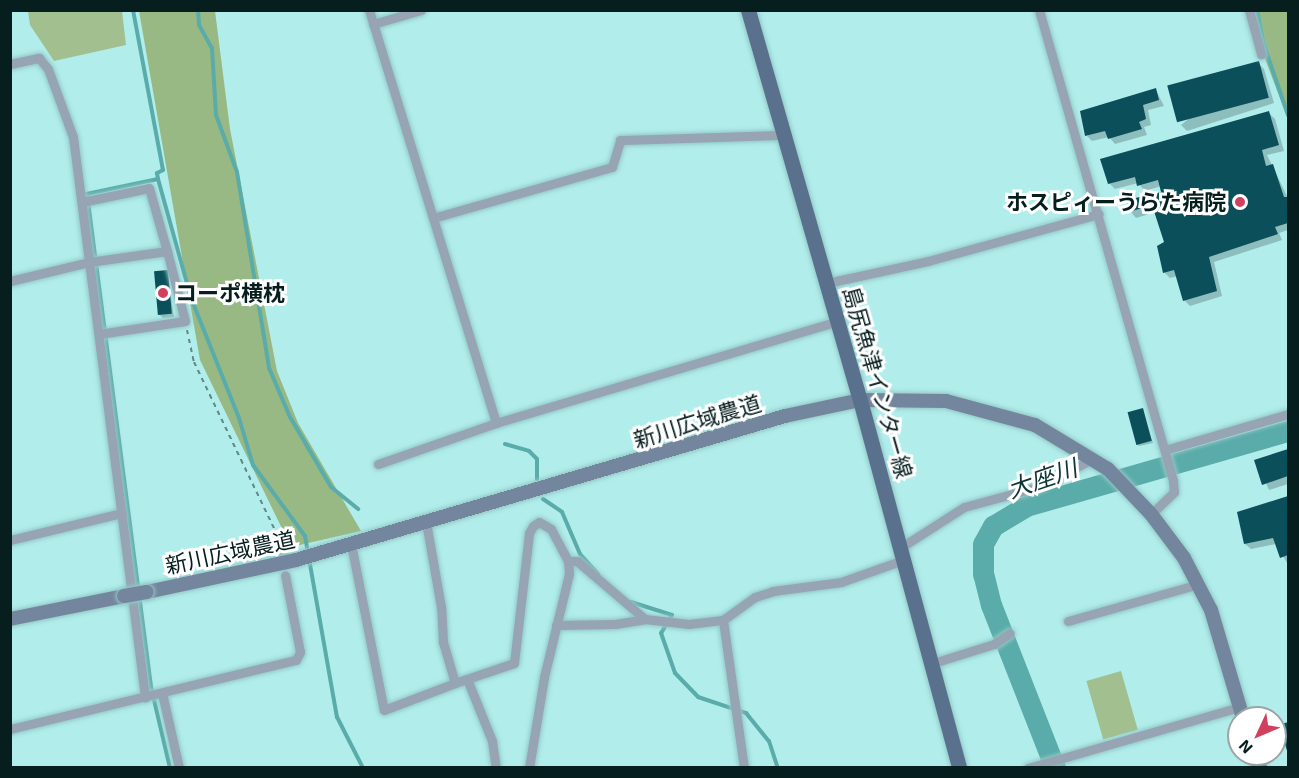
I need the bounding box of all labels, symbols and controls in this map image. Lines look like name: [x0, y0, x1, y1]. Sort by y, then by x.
place label: ホスピィーうらた病院: [1006, 189, 1226, 215]
marker: ホスピィーうらた病院: [1231, 193, 1249, 211]
place label: コーポ横枕: [175, 280, 285, 306]
street label: 島尻魚津インター線: [838, 283, 918, 481]
marker: コーポ横枕: [156, 286, 170, 300]
street label: 新川広域農道: [630, 389, 764, 453]
water label: 大座川: [1003, 453, 1081, 503]
street label: 新川広域農道: [163, 525, 297, 579]
north arrow: [1227, 706, 1287, 766]
text: N: [1234, 737, 1256, 758]

